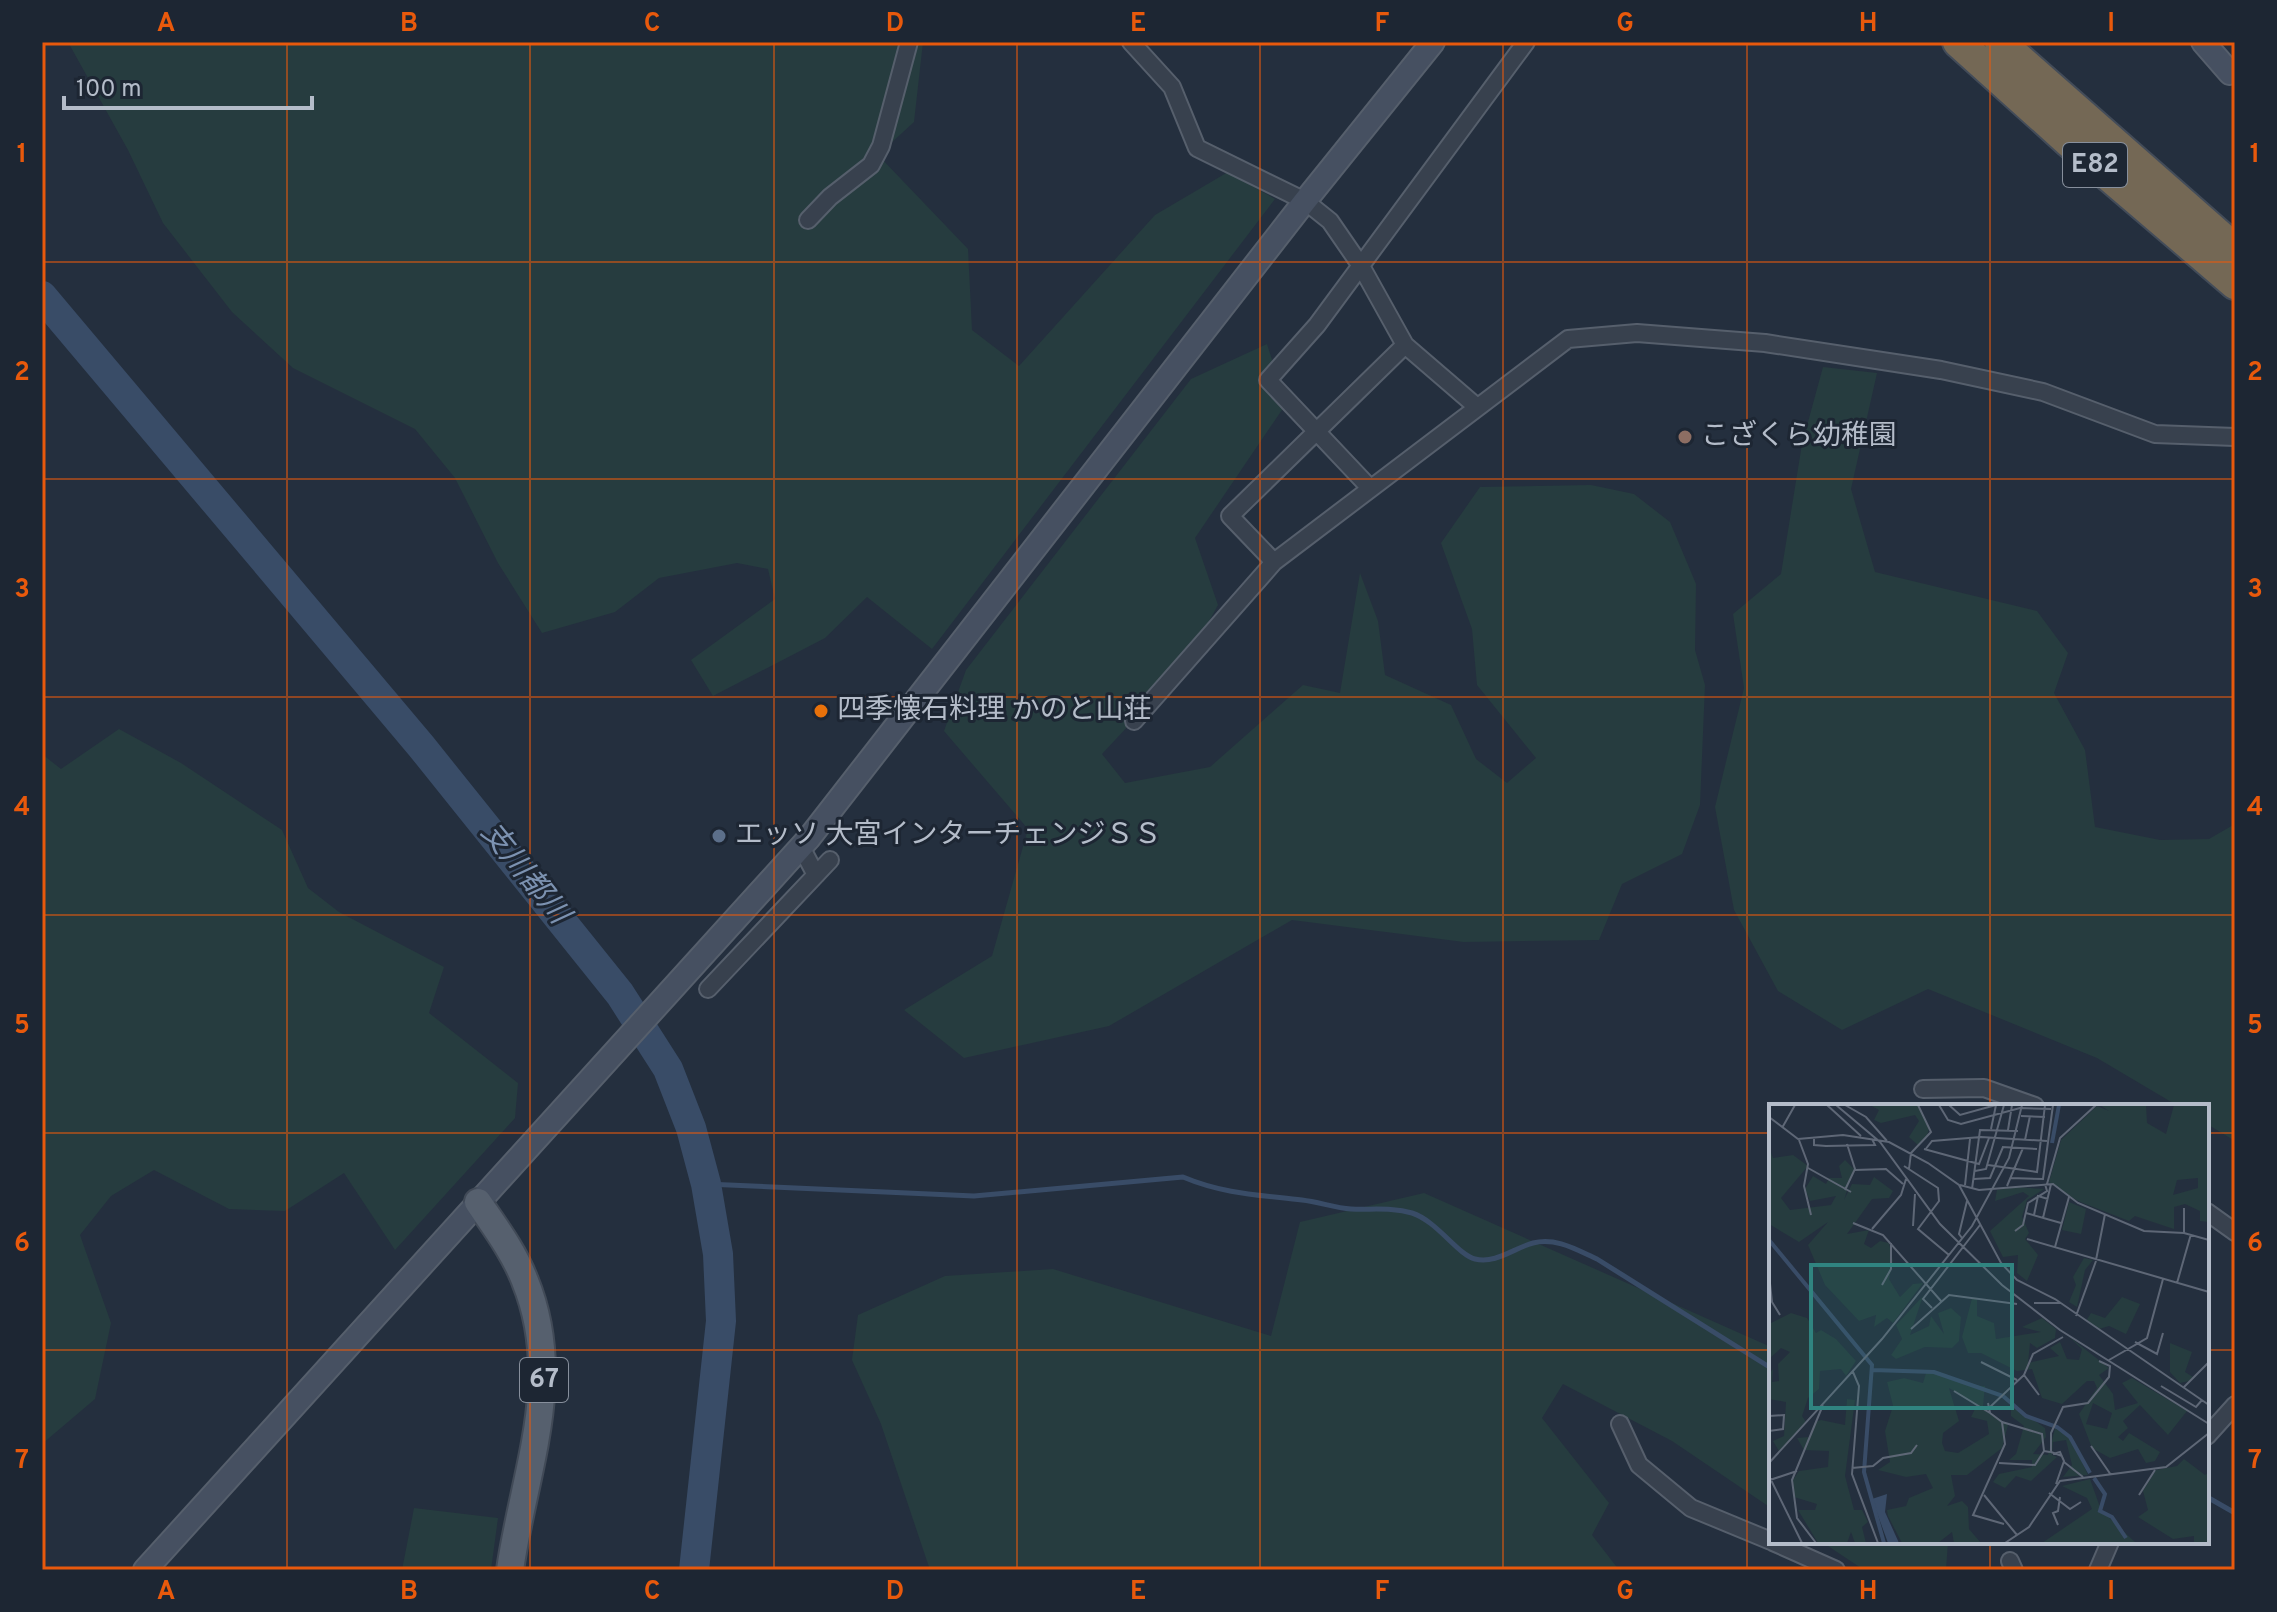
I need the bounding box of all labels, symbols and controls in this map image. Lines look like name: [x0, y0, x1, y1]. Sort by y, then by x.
text: A: [157, 8, 175, 41]
text: B: [400, 8, 418, 41]
text: C: [644, 8, 660, 41]
text: D: [886, 8, 904, 41]
text: E: [1130, 8, 1146, 41]
text: F: [1375, 8, 1390, 41]
text: G: [1616, 8, 1634, 41]
text: H: [1859, 8, 1877, 41]
text: I: [2107, 8, 2115, 41]
scale bar: [64, 60, 312, 110]
text: 100 m: [76, 75, 142, 105]
text: 1: [17, 139, 27, 172]
text: 1: [2250, 139, 2260, 172]
road number: E82: [2063, 143, 2127, 187]
text: 2: [14, 357, 30, 390]
text: 2: [2247, 357, 2263, 390]
place label: こざくら幼稚園: [1701, 419, 1897, 455]
marker: こざくら幼稚園: [1676, 428, 1694, 446]
text: 3: [14, 574, 30, 607]
text: 3: [2247, 574, 2263, 607]
place label: 四季懐石料理 かのと山荘: [837, 693, 1152, 729]
marker: 四季懐石料理 かのと山荘: [812, 702, 830, 720]
text: 4: [14, 792, 30, 825]
text: 4: [2247, 792, 2263, 825]
water label: 支川都川: [472, 816, 578, 935]
place label: エッソ 大宮インターチェンジＳＳ: [735, 818, 1162, 854]
marker: エッソ 大宮インターチェンジＳＳ: [710, 827, 728, 845]
text: 5: [14, 1010, 30, 1043]
text: 5: [2247, 1010, 2263, 1043]
inset map: [1769, 1104, 2209, 1544]
text: 6: [14, 1228, 30, 1261]
text: 6: [2247, 1228, 2263, 1261]
road number: 67: [520, 1358, 568, 1402]
text: 7: [15, 1445, 29, 1478]
text: 7: [2248, 1445, 2262, 1478]
text: A: [157, 1576, 175, 1609]
text: B: [400, 1576, 418, 1609]
text: C: [644, 1576, 660, 1609]
text: D: [886, 1576, 904, 1609]
text: E: [1130, 1576, 1146, 1609]
text: F: [1375, 1576, 1390, 1609]
text: G: [1616, 1576, 1634, 1609]
text: H: [1859, 1576, 1877, 1609]
text: I: [2107, 1576, 2115, 1609]

